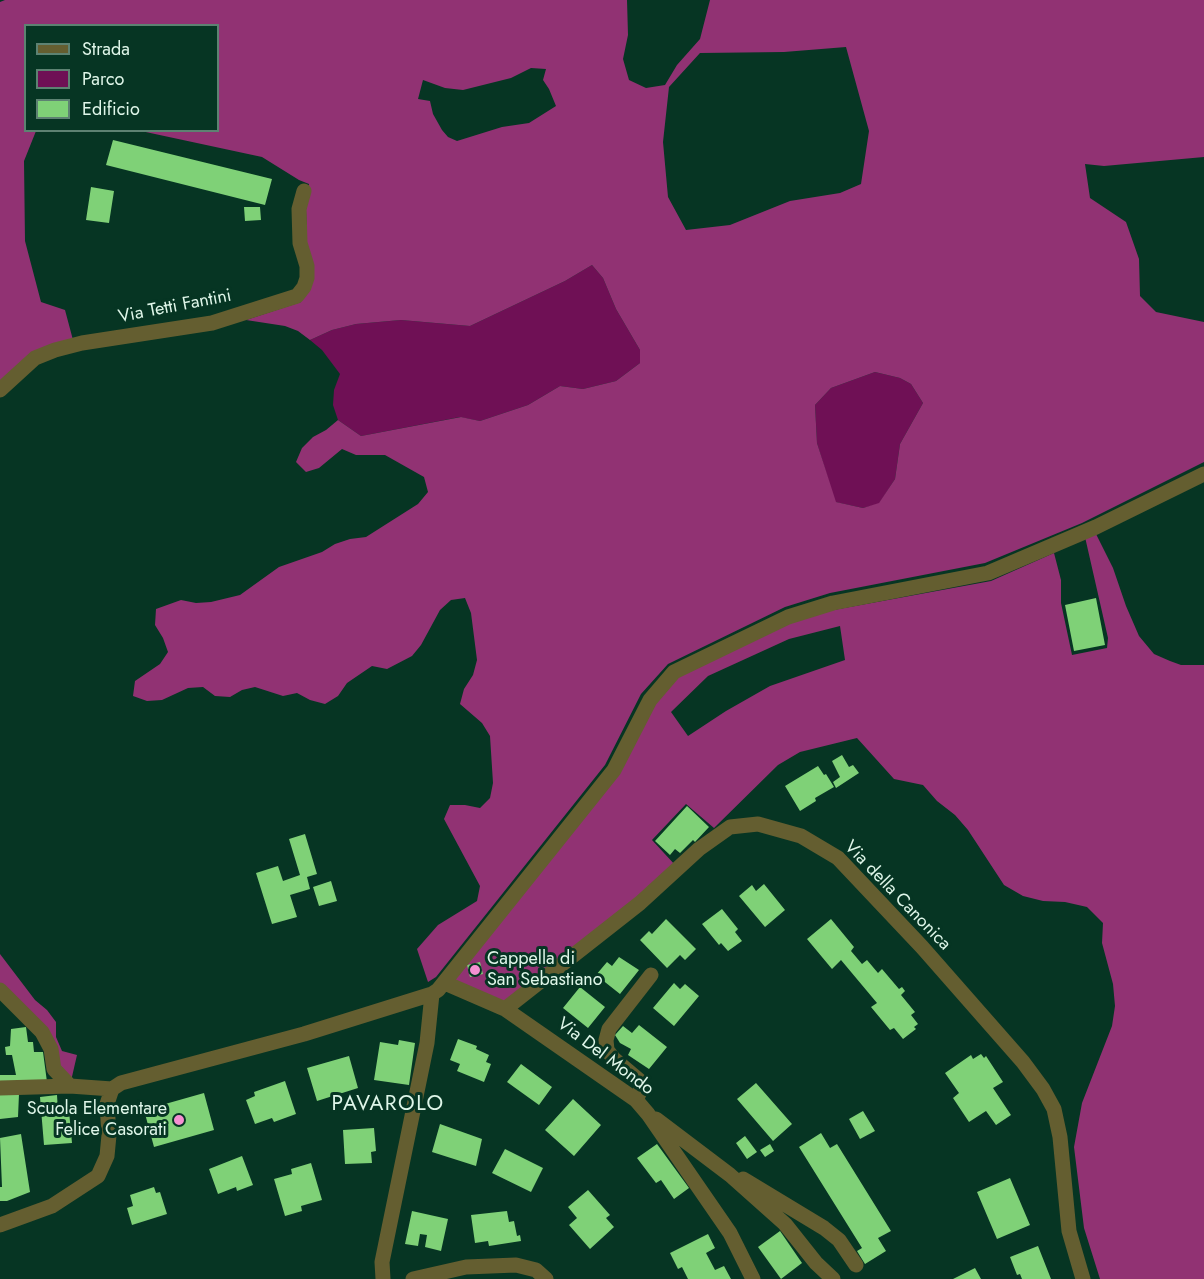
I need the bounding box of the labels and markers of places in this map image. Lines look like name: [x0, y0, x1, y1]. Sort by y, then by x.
place label: Cappella di San Sebastiano: [487, 949, 603, 992]
marker: Cappella di San Sebastiano: [468, 963, 482, 977]
place label: Scuola Elementare Felice Casorati: [27, 1099, 167, 1142]
marker: Scuola Elementare Felice Casorati: [172, 1113, 186, 1127]

